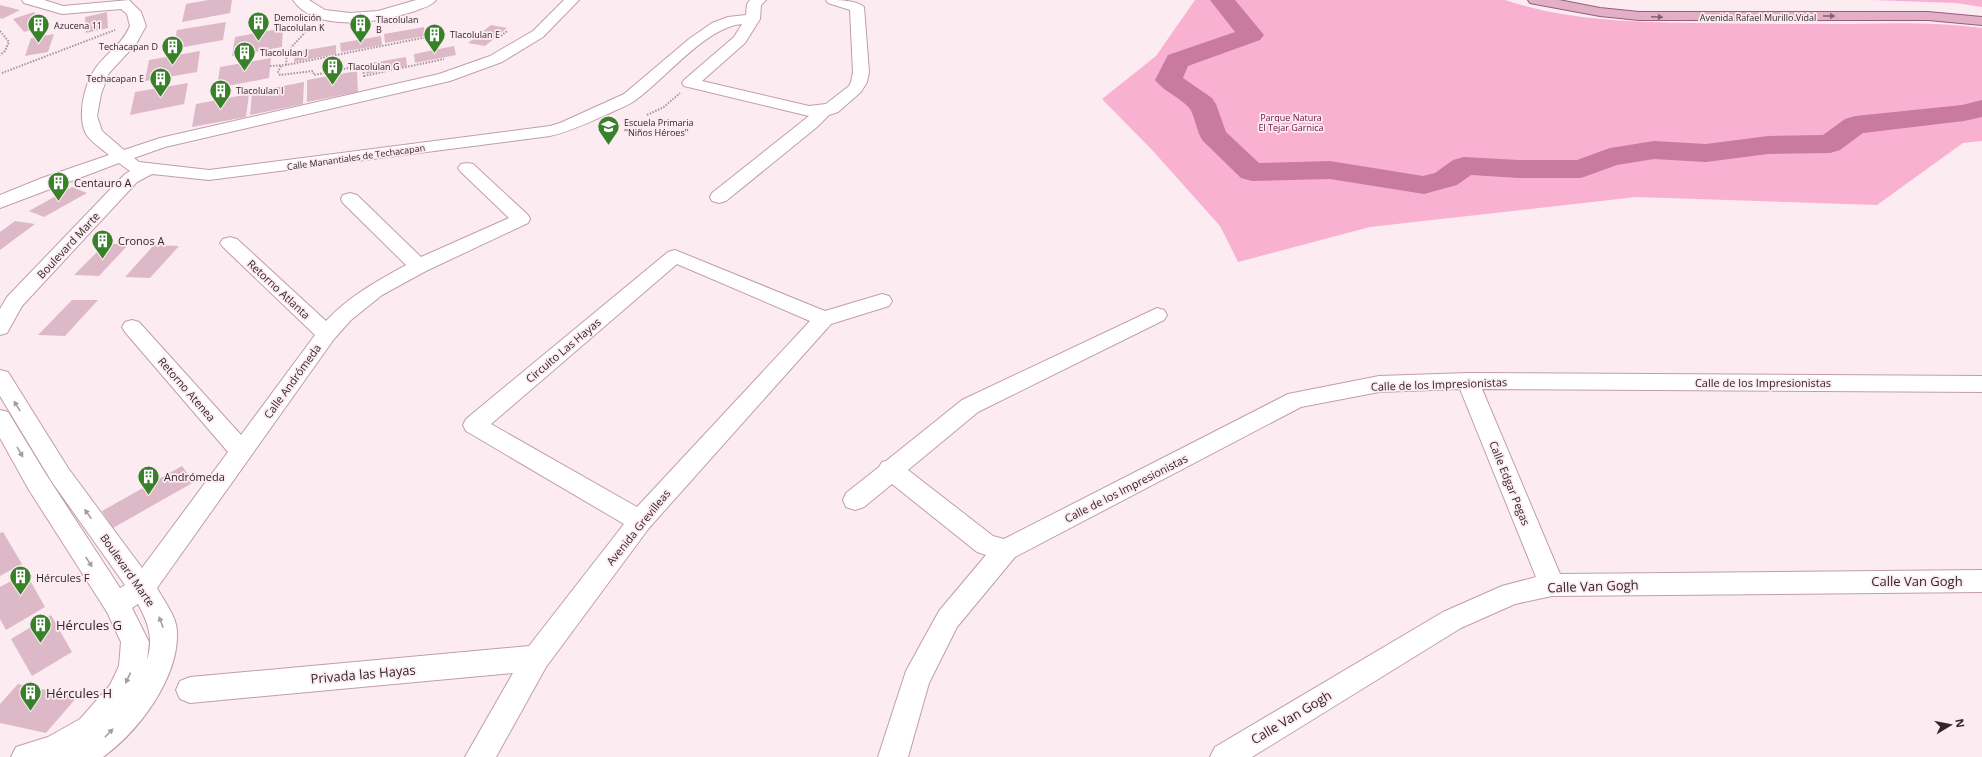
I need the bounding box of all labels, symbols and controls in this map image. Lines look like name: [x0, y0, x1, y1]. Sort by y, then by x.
building icon: Demolición Tlacolulan K: [245, 9, 271, 42]
place label: Demolición Tlacolulan K: [274, 11, 325, 34]
building icon: Tlacolulan B: [348, 11, 374, 44]
street label: Avenida Rafael Murillo Vidal: [1700, 11, 1816, 24]
building icon: Azucena 11: [26, 12, 52, 45]
place label: Tlacolulan B: [376, 13, 419, 36]
one-way arrow: [1823, 13, 1836, 19]
one-way arrow: [1651, 14, 1664, 20]
place label: Azucena 11: [54, 19, 102, 32]
building icon: Tlacolulan E: [422, 21, 448, 54]
place label: Tlacolulan E: [450, 28, 500, 41]
building icon: Techacapan D: [160, 33, 186, 66]
building icon: Tlacolulan J: [231, 39, 257, 72]
place label: Techacapan D: [99, 40, 158, 53]
place label: Tlacolulan J: [260, 46, 307, 59]
building icon: Tlacolulan G: [319, 53, 345, 86]
place label: Tlacolulan G: [348, 60, 399, 73]
building icon: Techacapan E: [147, 65, 173, 98]
place label: Techacapan E: [86, 72, 144, 85]
building icon: Tlacolulan I: [208, 77, 234, 110]
place label: Tlacolulan I: [236, 84, 283, 97]
park label: Parque Natura El Tejar Garnica: [1258, 111, 1324, 134]
school or university icon: Escuela Primaria ''Niños Héroes'': [595, 114, 621, 147]
place label: Escuela Primaria ''Niños Héroes'': [624, 116, 693, 139]
street label: Calle Manantiales de Techacapan: [286, 141, 426, 173]
building icon: Centauro A: [45, 169, 71, 202]
place label: Centauro A: [74, 175, 132, 190]
street label: Boulevard Marte: [33, 209, 103, 281]
building icon: Cronos A: [89, 227, 115, 260]
place label: Cronos A: [118, 233, 165, 248]
street label: Retorno Atlanta: [244, 256, 314, 322]
street label: Circuito Las Hayas: [522, 314, 604, 386]
street label: Calle Andrómeda: [260, 341, 324, 421]
street label: Retorno Atenea: [155, 354, 219, 424]
street label: Calle de los Impresionistas: [1371, 374, 1507, 394]
street label: Calle de los Impresionistas: [1695, 375, 1831, 390]
one-way arrow: [13, 400, 20, 412]
street label: Calle Edgar Pegas: [1486, 438, 1534, 528]
one-way arrow: [16, 446, 23, 458]
street label: Calle de los Impresionistas: [1062, 450, 1190, 526]
building icon: Andrómeda: [135, 463, 161, 496]
place label: Andrómeda: [164, 469, 225, 484]
street label: Avenida Grevilleas: [603, 486, 673, 568]
one-way arrow: [84, 509, 92, 520]
street label: Boulevard Marte: [97, 531, 159, 609]
one-way arrow: [85, 556, 92, 568]
building icon: Hércules F: [7, 564, 33, 597]
place label: Hércules F: [36, 570, 90, 585]
street label: Calle Van Gogh: [1871, 572, 1963, 590]
street label: Calle Van Gogh: [1547, 575, 1639, 597]
building icon: Hércules G: [28, 612, 54, 645]
place label: Hércules G: [56, 616, 122, 634]
one-way arrow: [157, 616, 163, 628]
street label: Privada las Hayas: [310, 660, 416, 688]
one-way arrow: [125, 672, 131, 684]
building icon: Hércules H: [18, 680, 44, 713]
place label: Hércules H: [46, 684, 112, 702]
street label: Calle Van Gogh: [1247, 686, 1335, 748]
north arrow: [1930, 705, 1970, 745]
text: N: [1952, 717, 1969, 729]
one-way arrow: [104, 728, 113, 739]

